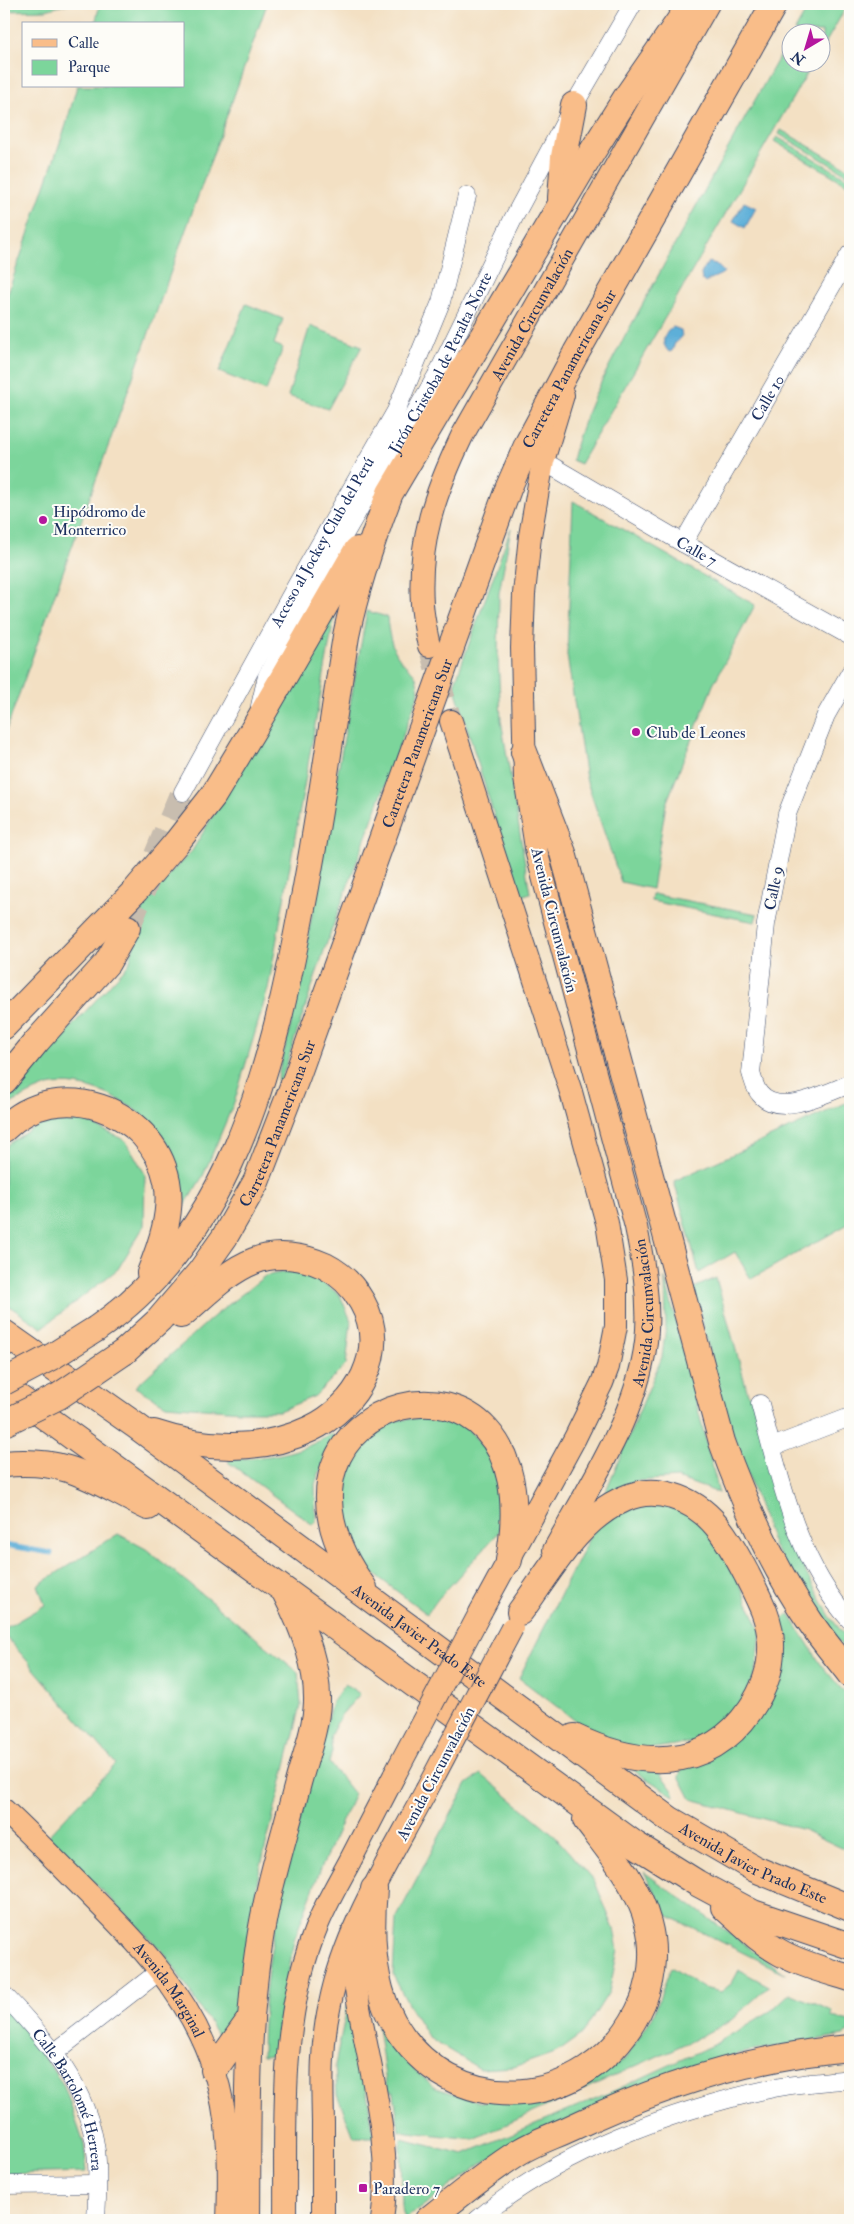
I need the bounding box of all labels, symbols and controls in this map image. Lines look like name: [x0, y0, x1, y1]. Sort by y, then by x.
legend: [22, 22, 185, 88]
north arrow: [782, 22, 832, 72]
text: Calle: [68, 34, 99, 53]
text: N: [788, 47, 809, 69]
text: Parque: [68, 58, 110, 77]
street label: Avenida Circunvalación: [486, 245, 578, 385]
street label: Jirón Cristobal de Peralta Norte: [384, 269, 497, 459]
street label: Carretera Panamericana Sur: [518, 286, 621, 452]
street label: Calle 10: [747, 371, 789, 425]
street label: Acceso al Jockey Club del Perú: [266, 454, 379, 632]
place label: Hipódromo de Monterrico: [53, 502, 146, 540]
marker: Hipódromo de Monterrico: [37, 514, 49, 526]
street label: Calle 7: [672, 532, 721, 571]
street label: Carretera Panamericana Sur: [378, 656, 457, 831]
place label: Club de Leones: [646, 723, 746, 743]
marker: Club de Leones: [630, 726, 642, 738]
street label: Avenida Circunvalación: [526, 845, 582, 995]
street label: Calle 9: [760, 864, 788, 912]
street label: Carretera Panamericana Sur: [235, 1037, 320, 1211]
street label: Avenida Circunvalación: [627, 1237, 658, 1390]
street label: Avenida Javier Prado Este: [347, 1579, 491, 1692]
street label: Avenida Circunvalación: [392, 1703, 480, 1845]
street label: Avenida Javier Prado Este: [675, 1818, 830, 1909]
street label: Avenida Marginal: [128, 1937, 209, 2041]
street label: Calle Bartolomé Herrera: [27, 2024, 107, 2172]
place label: Paradero 7: [373, 2179, 441, 2199]
marker: Paradero 7: [357, 2182, 369, 2194]

